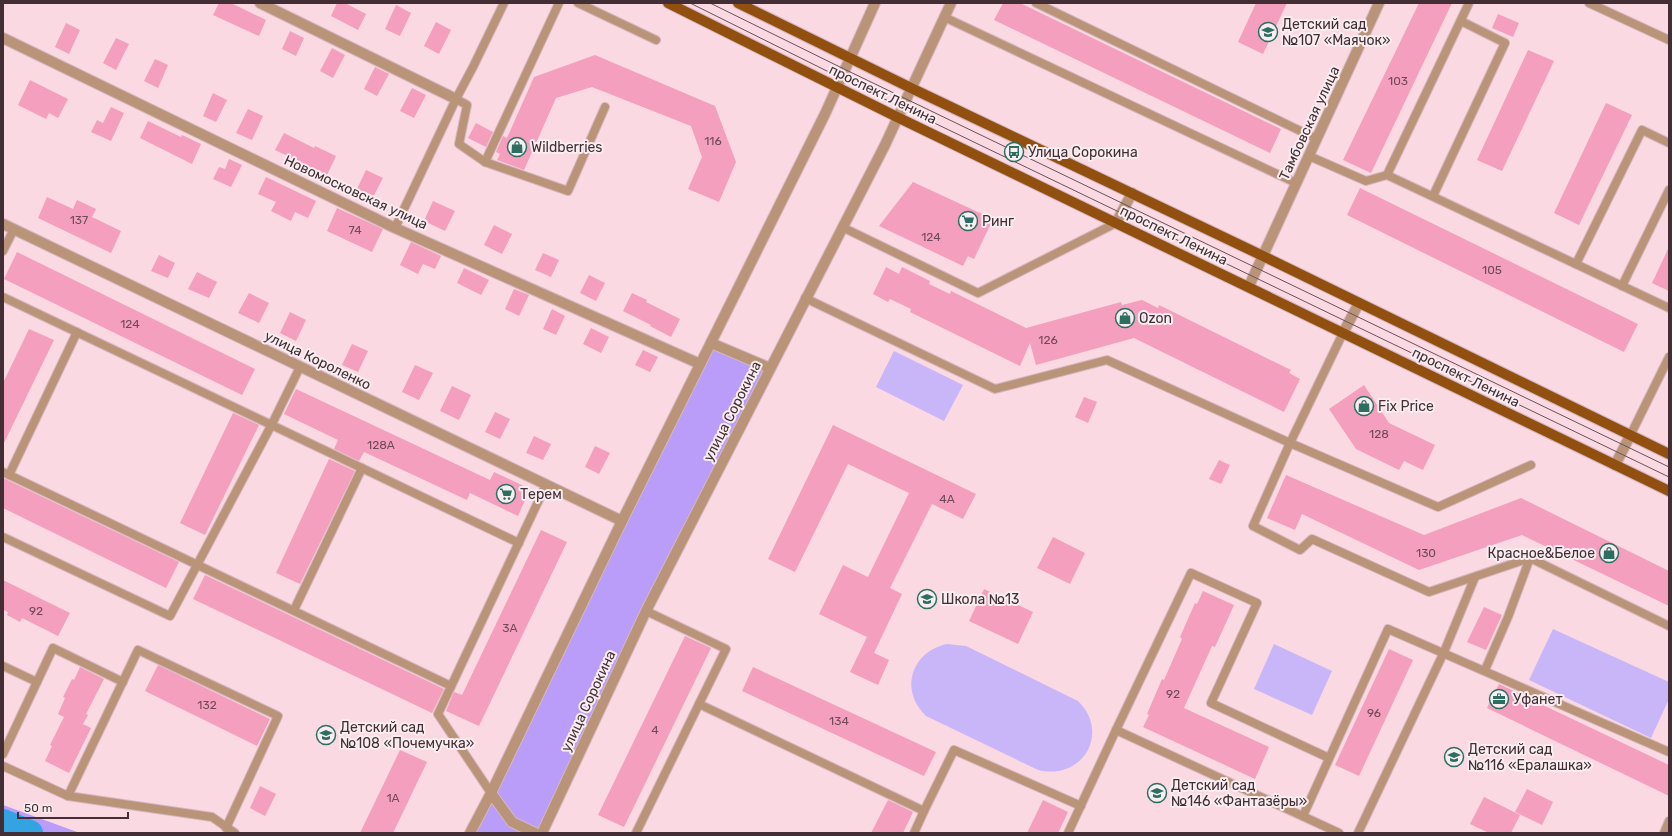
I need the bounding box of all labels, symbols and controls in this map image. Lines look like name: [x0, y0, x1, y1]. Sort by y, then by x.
place label: Детский сад №107 «Маячок»: [1282, 16, 1390, 49]
school or university icon: Детский сад №107 «Маячок»: [1257, 21, 1279, 43]
street label: проспект Ленина: [826, 61, 939, 128]
street label: Тамбовская улица: [1276, 64, 1343, 183]
house number: 103: [1388, 74, 1408, 88]
house number: 116: [704, 134, 722, 148]
shop icon: Wildberries: [506, 136, 528, 158]
place label: Wildberries: [531, 139, 603, 156]
bus stop icon: Улица Сорокина: [1003, 141, 1025, 163]
place label: Улица Сорокина: [1028, 144, 1138, 161]
street label: Новомосковская улица: [281, 152, 430, 233]
street label: проспект Ленина: [1117, 202, 1230, 269]
supermarket icon: Ринг: [957, 210, 979, 232]
house number: 137: [70, 213, 88, 227]
place label: Ринг: [982, 213, 1014, 230]
house number: 74: [348, 223, 362, 237]
house number: 124: [921, 230, 941, 244]
house number: 105: [1482, 263, 1502, 277]
shop icon: Ozon: [1114, 307, 1136, 329]
place label: Ozon: [1139, 310, 1172, 327]
house number: 124: [120, 317, 140, 331]
street label: улица Короленко: [262, 327, 374, 394]
house number: 126: [1038, 333, 1058, 347]
street label: проспект Ленина: [1409, 344, 1522, 411]
street label: улица Сорокина: [700, 358, 765, 464]
shop icon: Fix Price: [1353, 395, 1375, 417]
place label: Fix Price: [1378, 398, 1434, 415]
house number: 128: [1369, 427, 1389, 441]
house number: 128А: [367, 438, 395, 452]
supermarket icon: Терем: [495, 483, 517, 505]
place label: Терем: [520, 486, 562, 503]
house number: 4А: [939, 492, 955, 506]
shop icon: Красное&Белое: [1598, 542, 1620, 564]
place label: Красное&Белое: [1487, 545, 1595, 562]
house number: 130: [1416, 546, 1436, 560]
school or university icon: Школа №13: [916, 588, 938, 610]
place label: Школа №13: [941, 591, 1019, 608]
house number: 92: [29, 604, 43, 618]
house number: 3А: [502, 621, 518, 635]
street label: улица Сорокина: [558, 648, 619, 755]
house number: 92: [1166, 687, 1180, 701]
office icon: Уфанет: [1488, 688, 1510, 710]
place label: Уфанет: [1513, 691, 1563, 708]
house number: 132: [197, 698, 217, 712]
house number: 96: [1367, 706, 1381, 720]
house number: 134: [829, 714, 849, 728]
place label: Детский сад №108 «Почемучка»: [340, 719, 474, 752]
house number: 4: [651, 723, 659, 737]
school or university icon: Детский сад №108 «Почемучка»: [315, 724, 337, 746]
place label: Детский сад №116 «Ералашка»: [1468, 741, 1592, 774]
school or university icon: Детский сад №116 «Ералашка»: [1443, 746, 1465, 768]
place label: Детский сад №146 «Фантазёры»: [1171, 777, 1307, 810]
school or university icon: Детский сад №146 «Фантазёры»: [1146, 782, 1168, 804]
house number: 1А: [386, 791, 400, 805]
scale bar: [18, 794, 128, 820]
text: 50 m: [24, 801, 52, 815]

